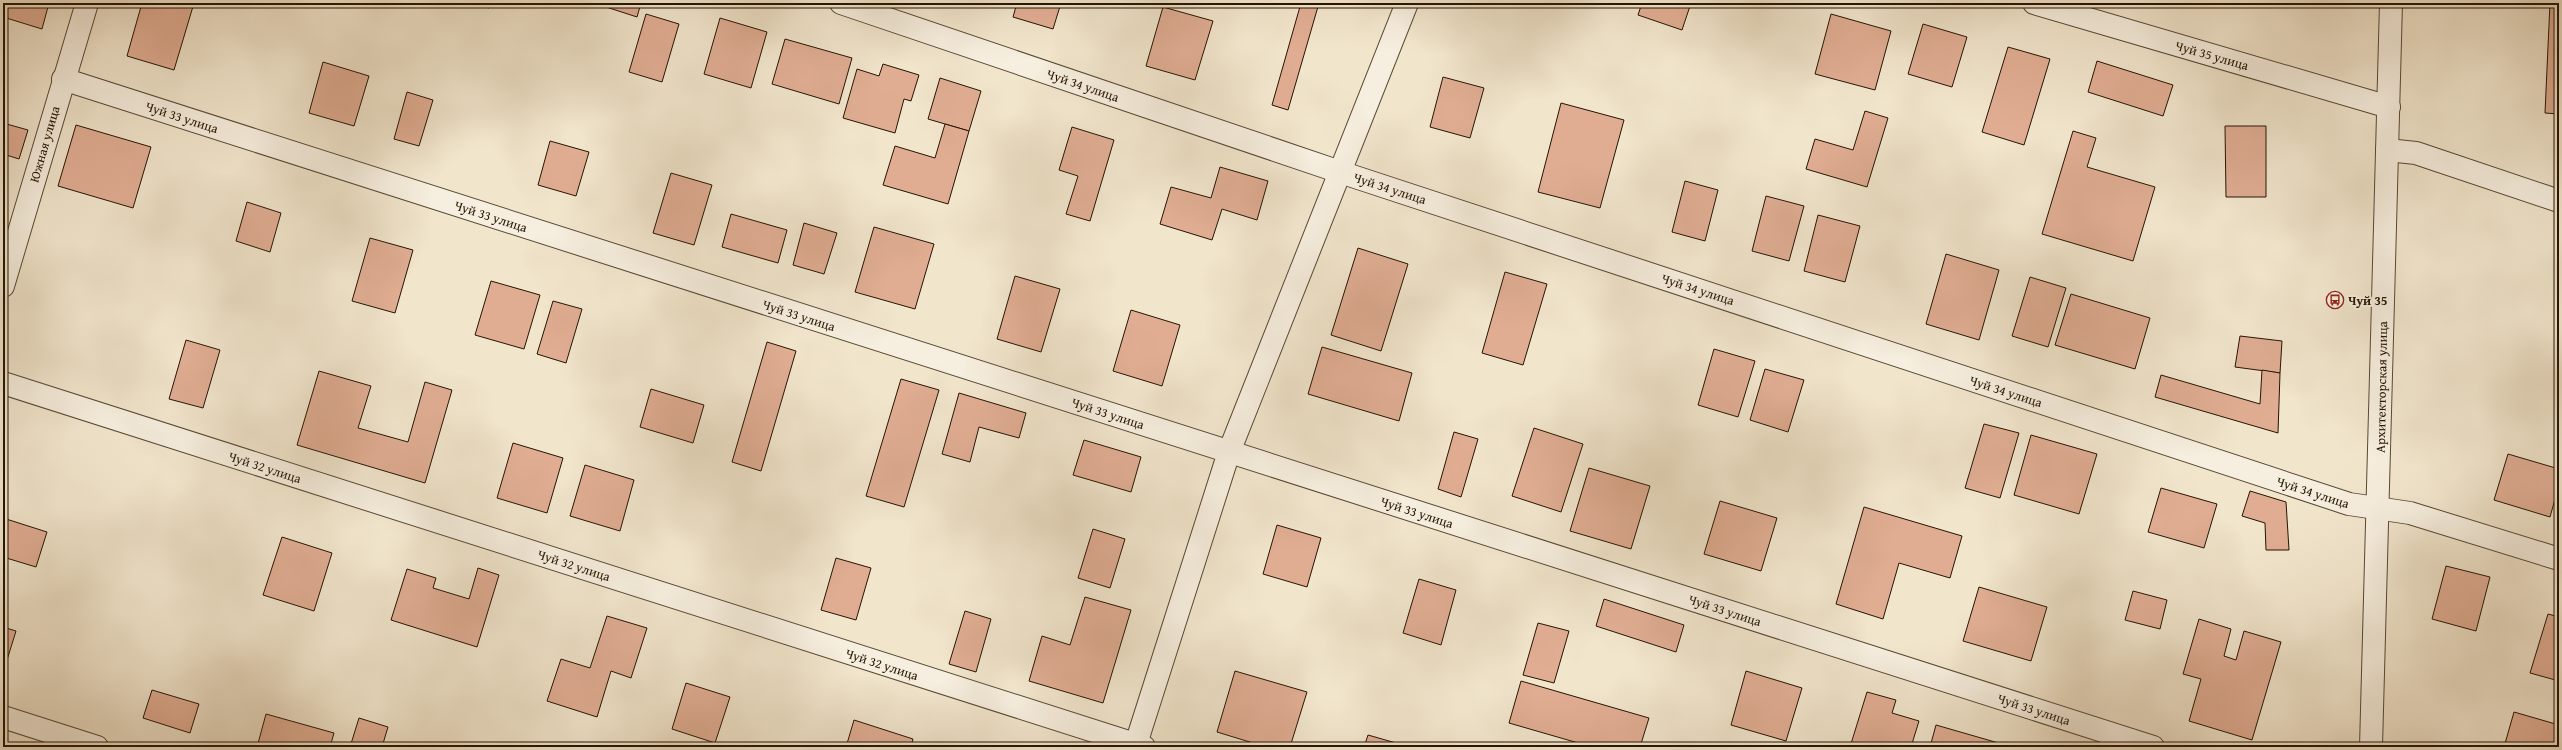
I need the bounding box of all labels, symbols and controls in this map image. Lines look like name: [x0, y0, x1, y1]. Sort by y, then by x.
street label: Чуй 35 улица: [2173, 36, 2252, 75]
street label: Чуй 34 улица: [1044, 64, 1122, 107]
street label: Чуй 33 улица: [143, 97, 222, 138]
street label: Южная улица: [24, 103, 65, 185]
street label: Чуй 34 улица: [1351, 168, 1430, 209]
street label: Чуй 33 улица: [452, 196, 531, 237]
street label: Чуй 34 улица: [1659, 269, 1738, 310]
bus stop icon: Чуй 35: [2325, 290, 2345, 310]
place label: Чуй 35: [2348, 291, 2388, 310]
street label: Чуй 33 улица: [760, 295, 839, 336]
street label: Архитекторская улица: [2371, 320, 2392, 453]
street label: Чуй 34 улица: [1967, 371, 2046, 412]
street label: Чуй 33 улица: [1069, 393, 1148, 434]
street label: Чуй 32 улица: [226, 447, 305, 488]
street label: Чуй 34 улица: [2274, 472, 2353, 513]
street label: Чуй 33 улица: [1378, 492, 1457, 533]
street label: Чуй 32 улица: [535, 545, 614, 586]
street label: Чуй 33 улица: [1686, 590, 1765, 631]
street label: Чуй 32 улица: [843, 644, 922, 685]
street label: Чуй 33 улица: [1995, 689, 2074, 730]

